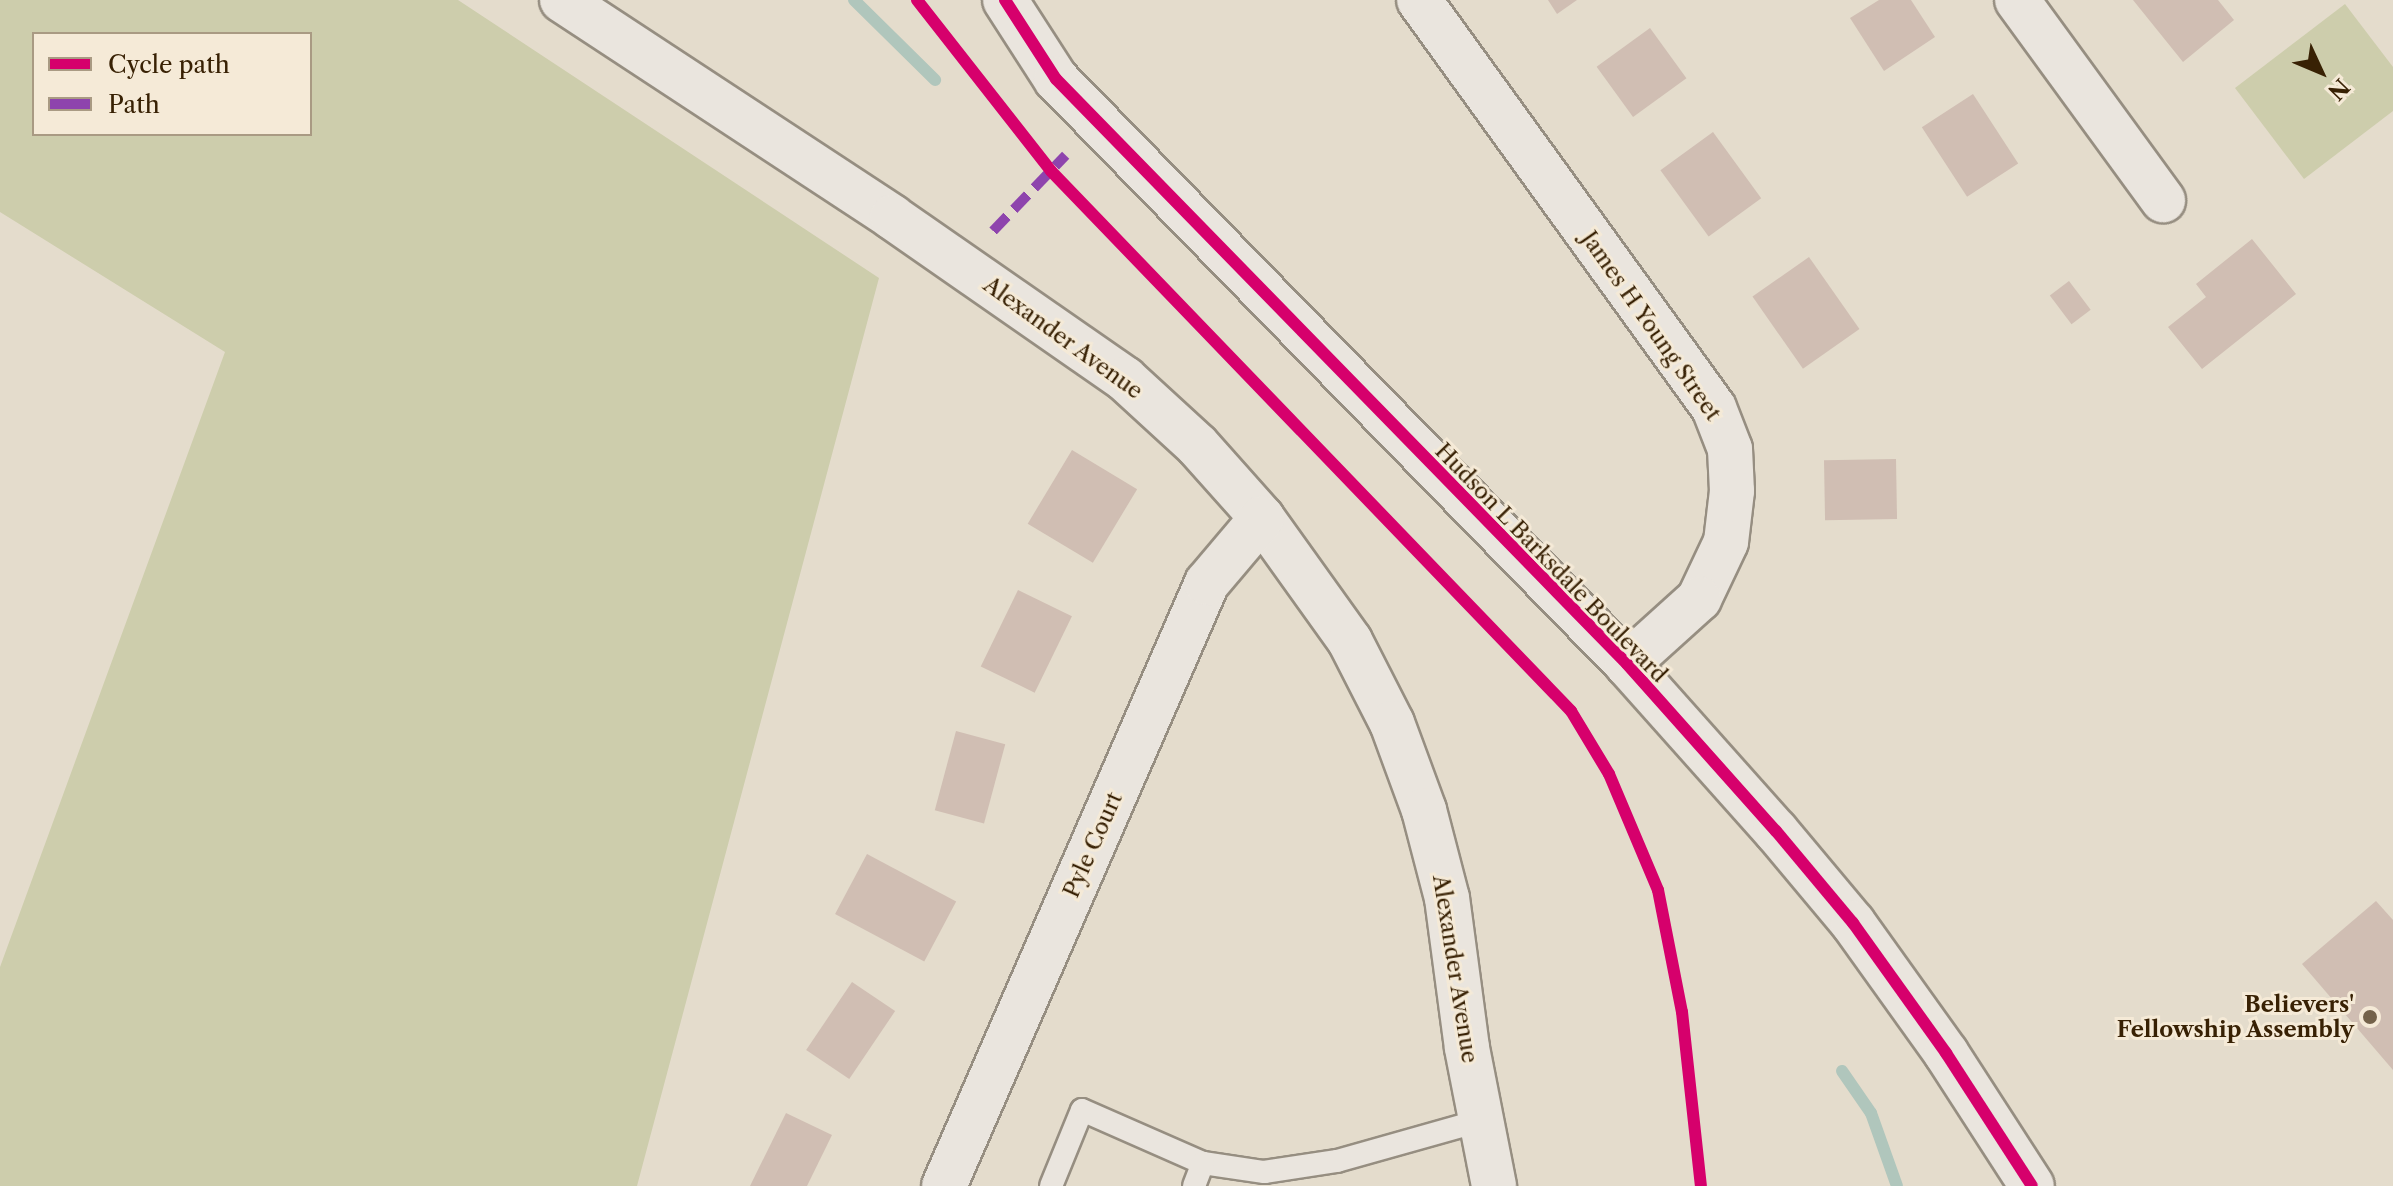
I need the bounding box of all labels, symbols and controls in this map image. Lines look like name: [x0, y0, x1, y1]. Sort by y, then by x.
legend: [32, 32, 312, 136]
north arrow: [2281, 32, 2361, 112]
text: Cycle path: [108, 50, 230, 79]
text: N: [2322, 73, 2355, 105]
text: Path: [108, 90, 160, 119]
street label: James H Young Street: [1575, 226, 1727, 426]
street label: Alexander Avenue: [978, 271, 1148, 405]
street label: Hudson L Barksdale Boulevard: [1429, 438, 1673, 688]
street label: Pyle Court: [1058, 788, 1128, 902]
street label: Alexander Avenue: [1427, 872, 1483, 1066]
place label: Believers' Fellowship Assembly: [2116, 991, 2354, 1042]
marker: Believers' Fellowship Assembly: [2361, 1008, 2379, 1026]

